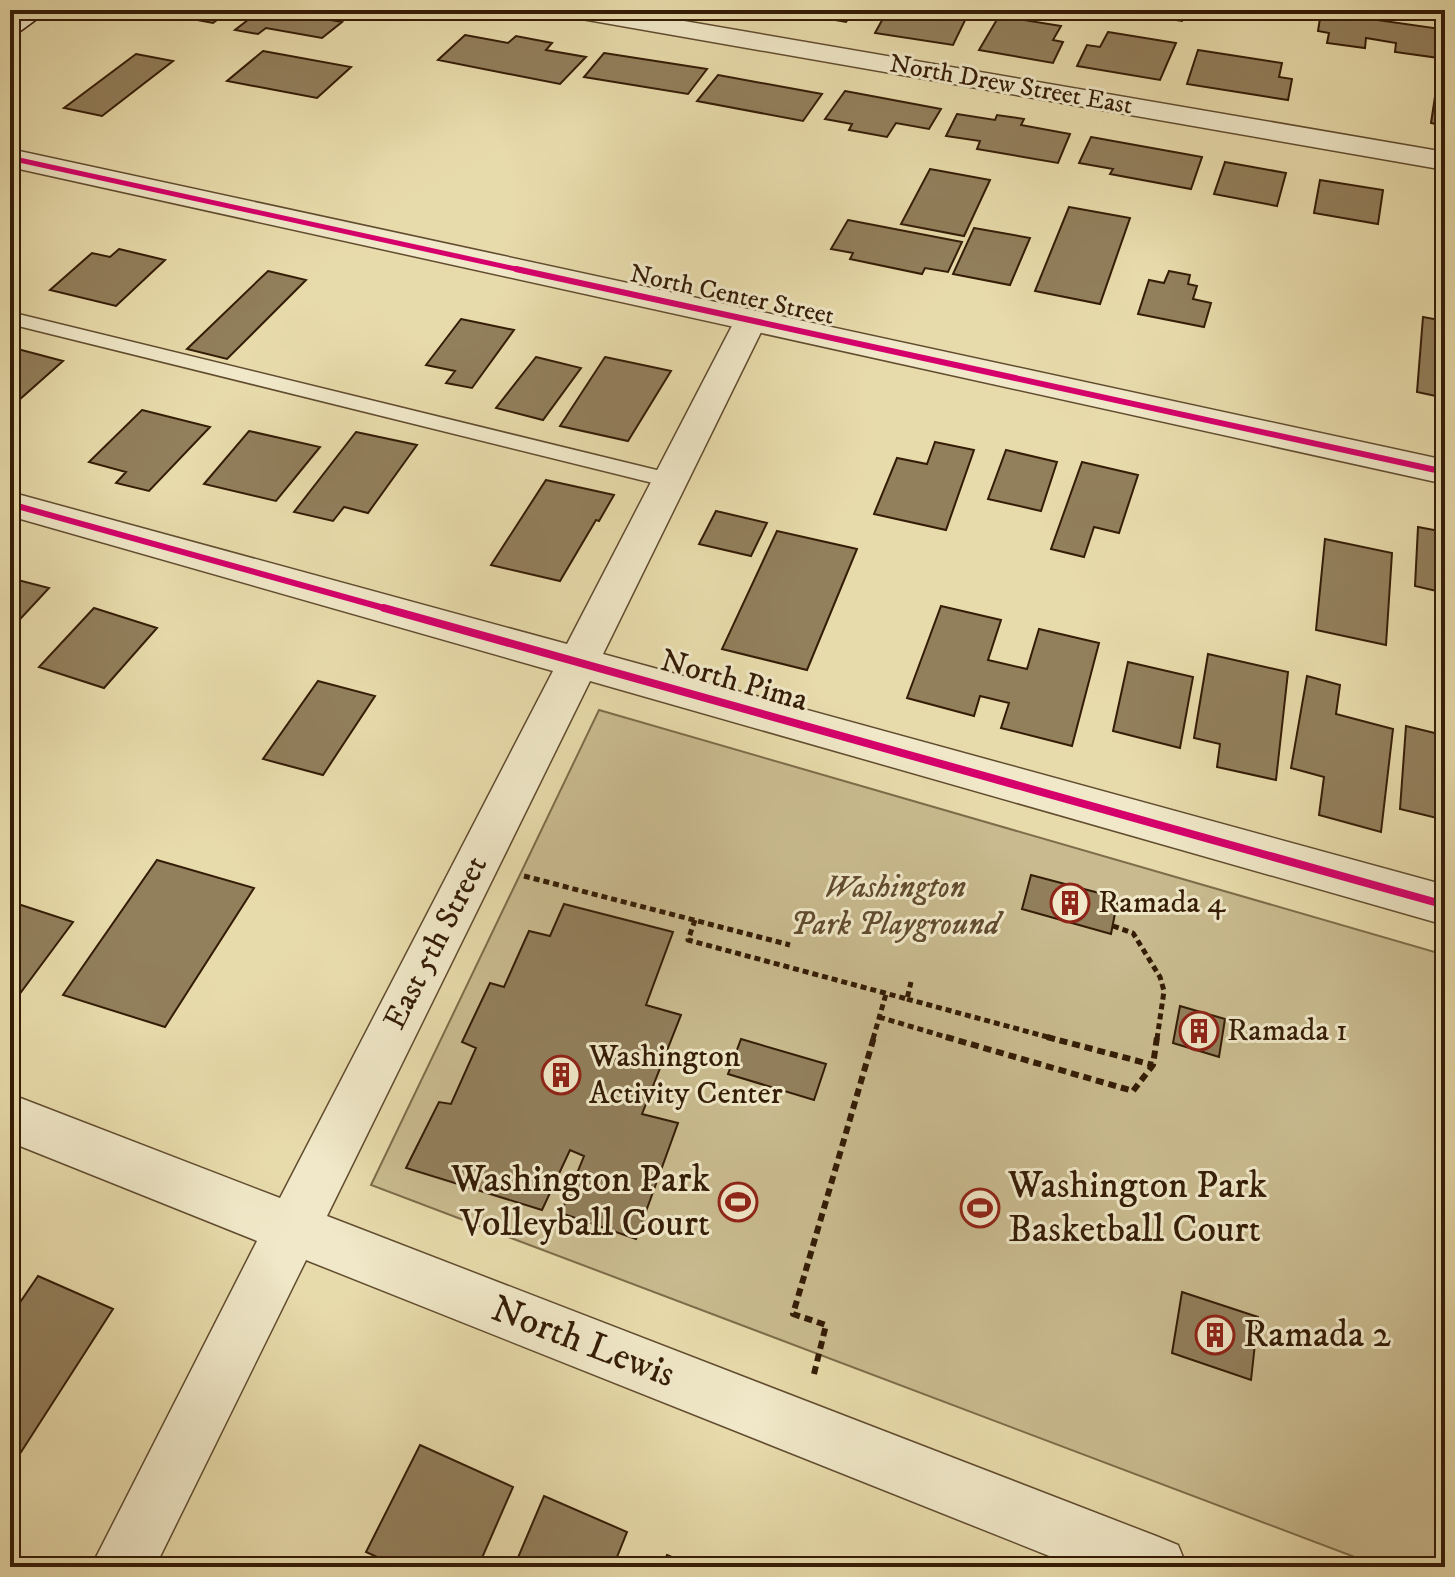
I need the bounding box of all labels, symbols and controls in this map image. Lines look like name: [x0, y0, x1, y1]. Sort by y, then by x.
street label: North Drew Street East: [887, 47, 1135, 123]
street label: North Center Street: [627, 257, 837, 333]
street label: North Pima: [656, 641, 813, 721]
street label: East 5th Street: [375, 849, 497, 1037]
park label: Washington Park Playground: [790, 868, 1005, 945]
building icon: Ramada 4: [1049, 882, 1091, 924]
place label: Ramada 4: [1098, 883, 1226, 923]
building icon: Ramada 1: [1178, 1010, 1220, 1052]
place label: Ramada 1: [1227, 1011, 1348, 1051]
place label: Washington Activity Center: [588, 1037, 783, 1114]
building icon: Washington Activity Center: [540, 1054, 582, 1096]
place label: Washington Park Volleyball Court: [450, 1156, 710, 1248]
place label: Washington Park Basketball Court: [1007, 1162, 1267, 1254]
sports icon: Washington Park Volleyball Court: [717, 1181, 759, 1223]
sports icon: Washington Park Basketball Court: [959, 1187, 1001, 1229]
street label: North Lewis: [484, 1285, 682, 1399]
place label: Ramada 2: [1243, 1311, 1391, 1359]
building icon: Ramada 2: [1194, 1314, 1236, 1356]

